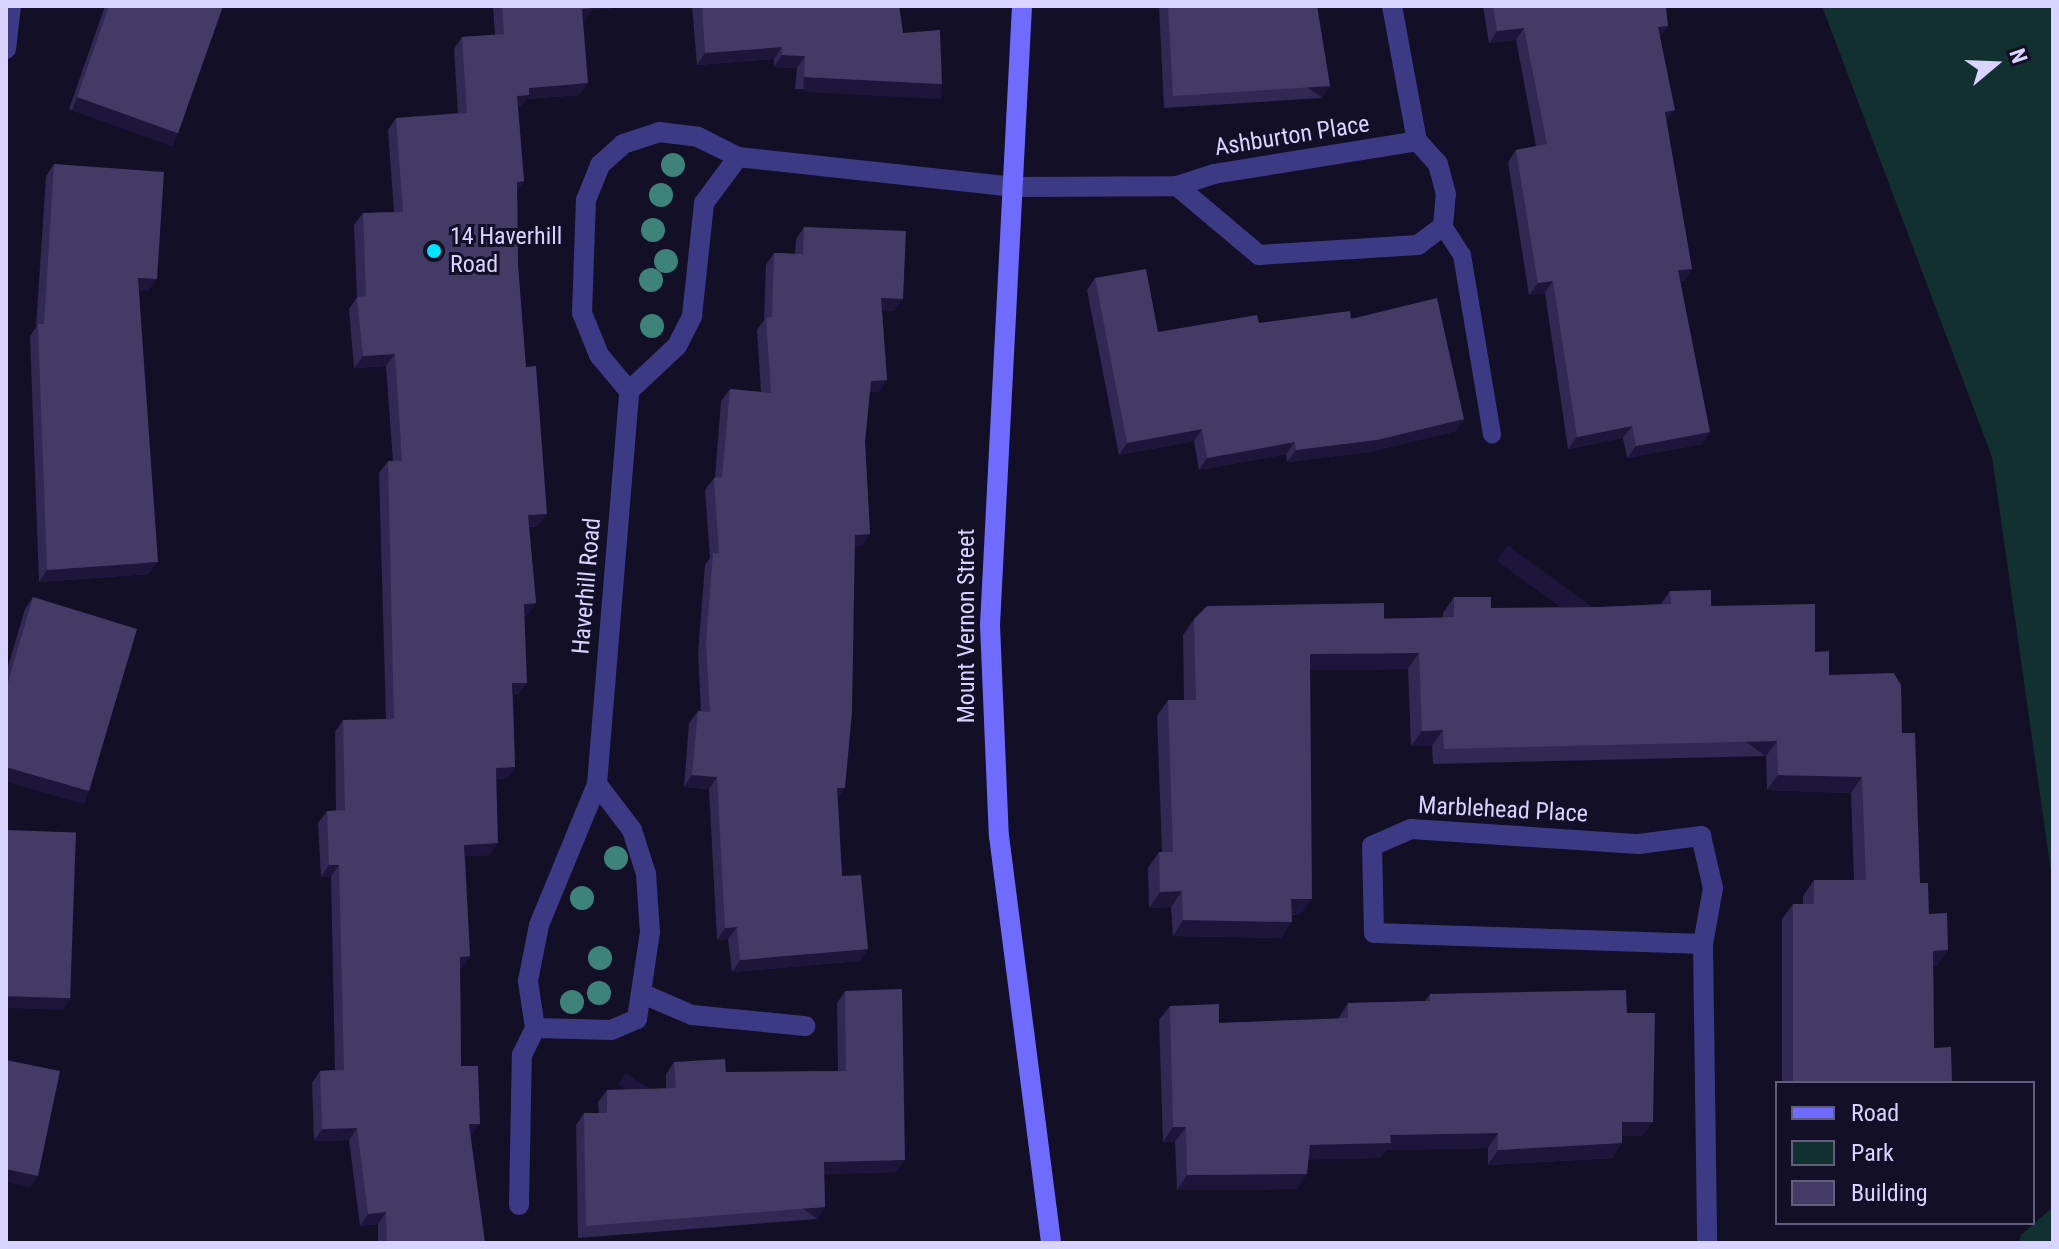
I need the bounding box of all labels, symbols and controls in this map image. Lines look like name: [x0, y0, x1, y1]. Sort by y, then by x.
north arrow: [1955, 24, 2035, 104]
text: N: [2004, 46, 2032, 66]
street label: Ashburton Place: [1213, 110, 1371, 162]
place label: 14 Haverhill Road: [450, 223, 562, 279]
marker: 14 Haverhill Road: [425, 242, 443, 260]
street label: Haverhill Road: [567, 517, 607, 655]
street label: Mount Vernon Street: [953, 529, 981, 723]
street label: Marblehead Place: [1417, 791, 1589, 829]
legend: [1775, 1081, 2035, 1225]
text: Road: [1851, 1099, 1899, 1127]
text: Park: [1851, 1139, 1894, 1167]
text: Building: [1851, 1179, 1928, 1207]

